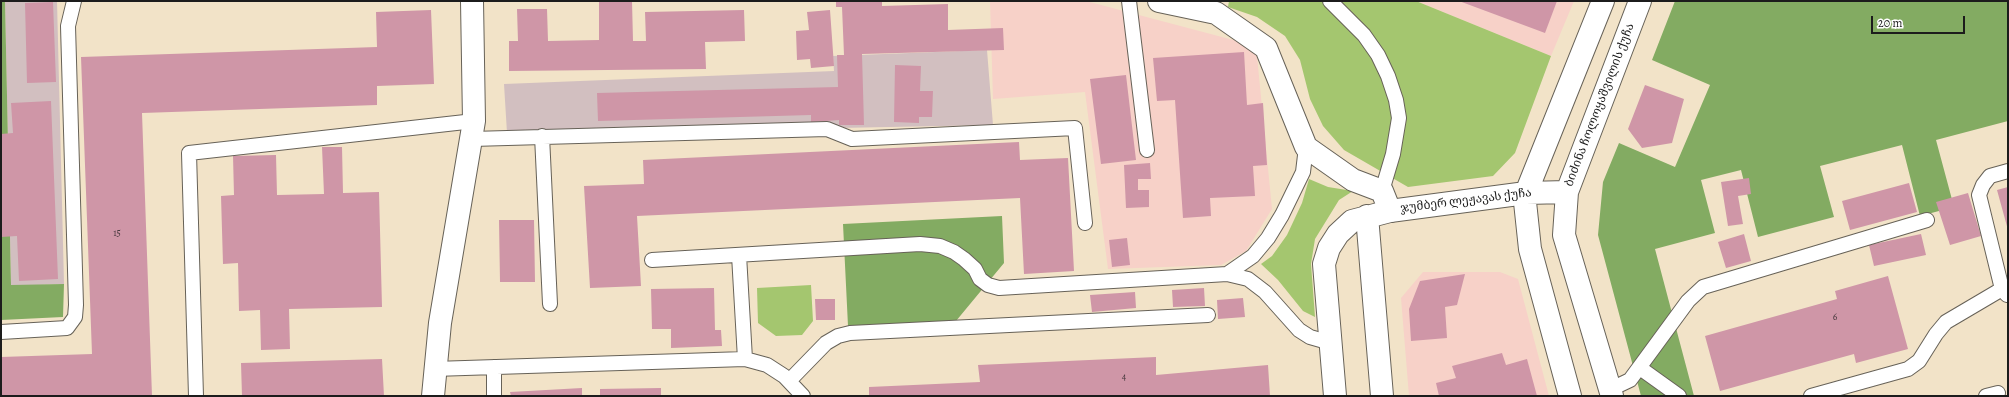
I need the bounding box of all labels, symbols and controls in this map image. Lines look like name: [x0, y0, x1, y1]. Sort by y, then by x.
scale bar: [1873, 8, 1967, 34]
text: 20 m: [1878, 15, 1902, 31]
street label: ბიძინა ჩოლოყაშვილის ქუჩა: [1562, 21, 1638, 189]
street label: ჯუმბერ ლეჟავას ქუჩა: [1400, 186, 1532, 216]
house number: 15: [113, 228, 121, 240]
house number: 6: [1833, 312, 1837, 324]
house number: 4: [1122, 372, 1126, 384]

